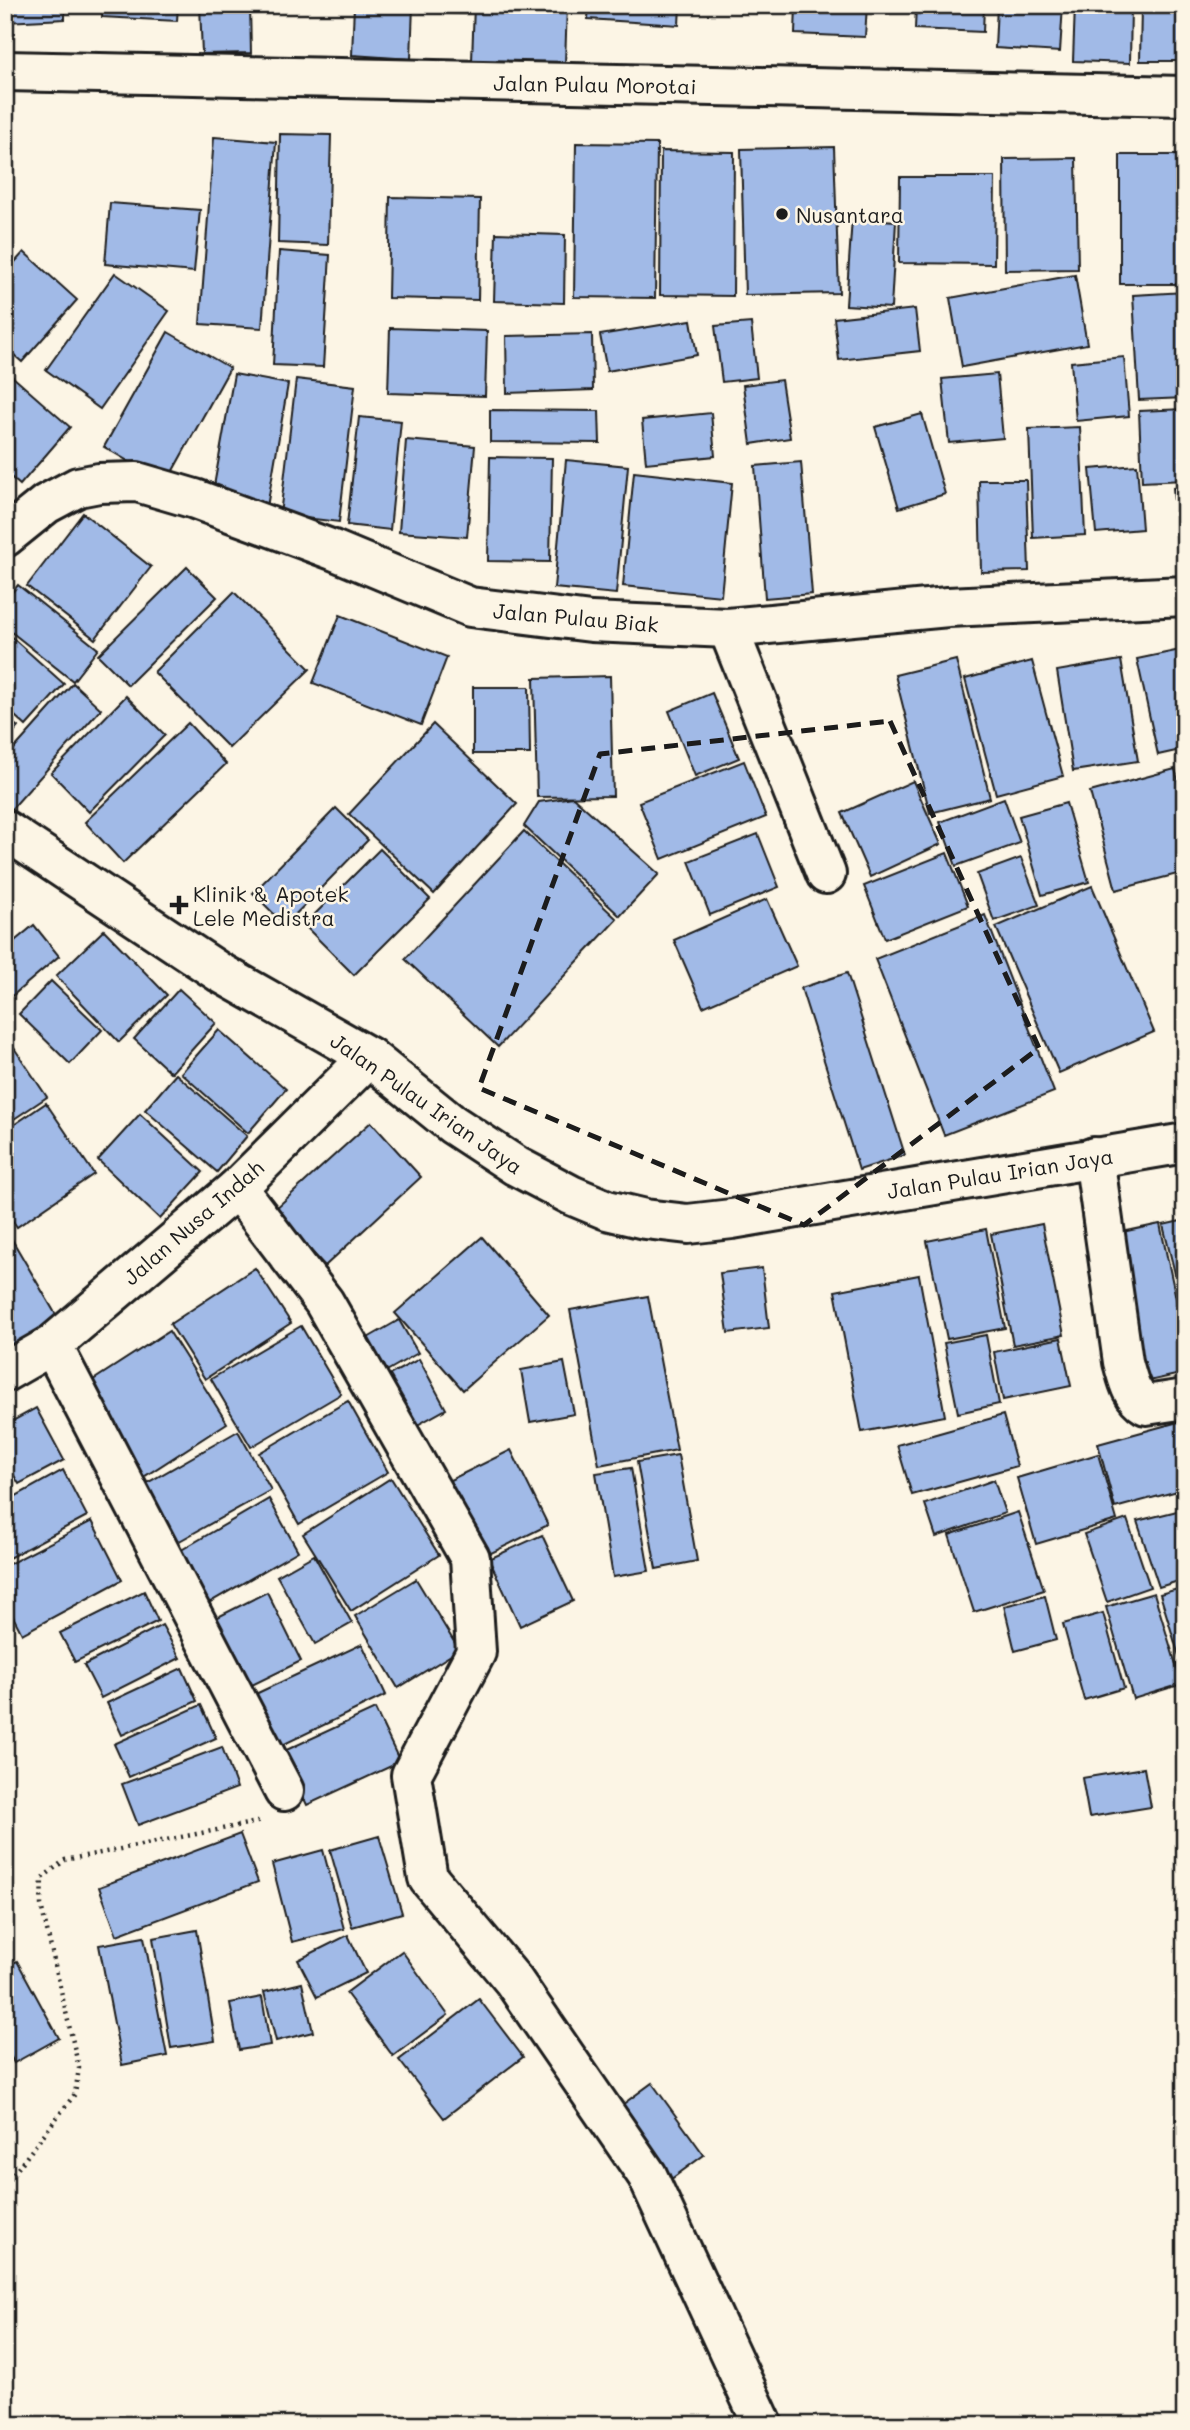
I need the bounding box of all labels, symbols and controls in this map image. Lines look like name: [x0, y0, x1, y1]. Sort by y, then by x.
street label: Jalan Pulau Morotai: [493, 69, 697, 99]
place label: Nusantara: [796, 201, 904, 228]
marker: Nusantara: [774, 206, 790, 222]
street label: Jalan Pulau Biak: [492, 596, 660, 638]
place label: Klinik & Apotek Lele Medistra: [193, 880, 349, 931]
marker: Klinik & Apotek Lele Medistra: [171, 897, 187, 913]
street label: Jalan Pulau Irian Jaya: [326, 1026, 528, 1180]
street label: Jalan Pulau Irian Jaya: [885, 1142, 1115, 1204]
street label: Jalan Nusa Indah: [117, 1154, 269, 1290]

